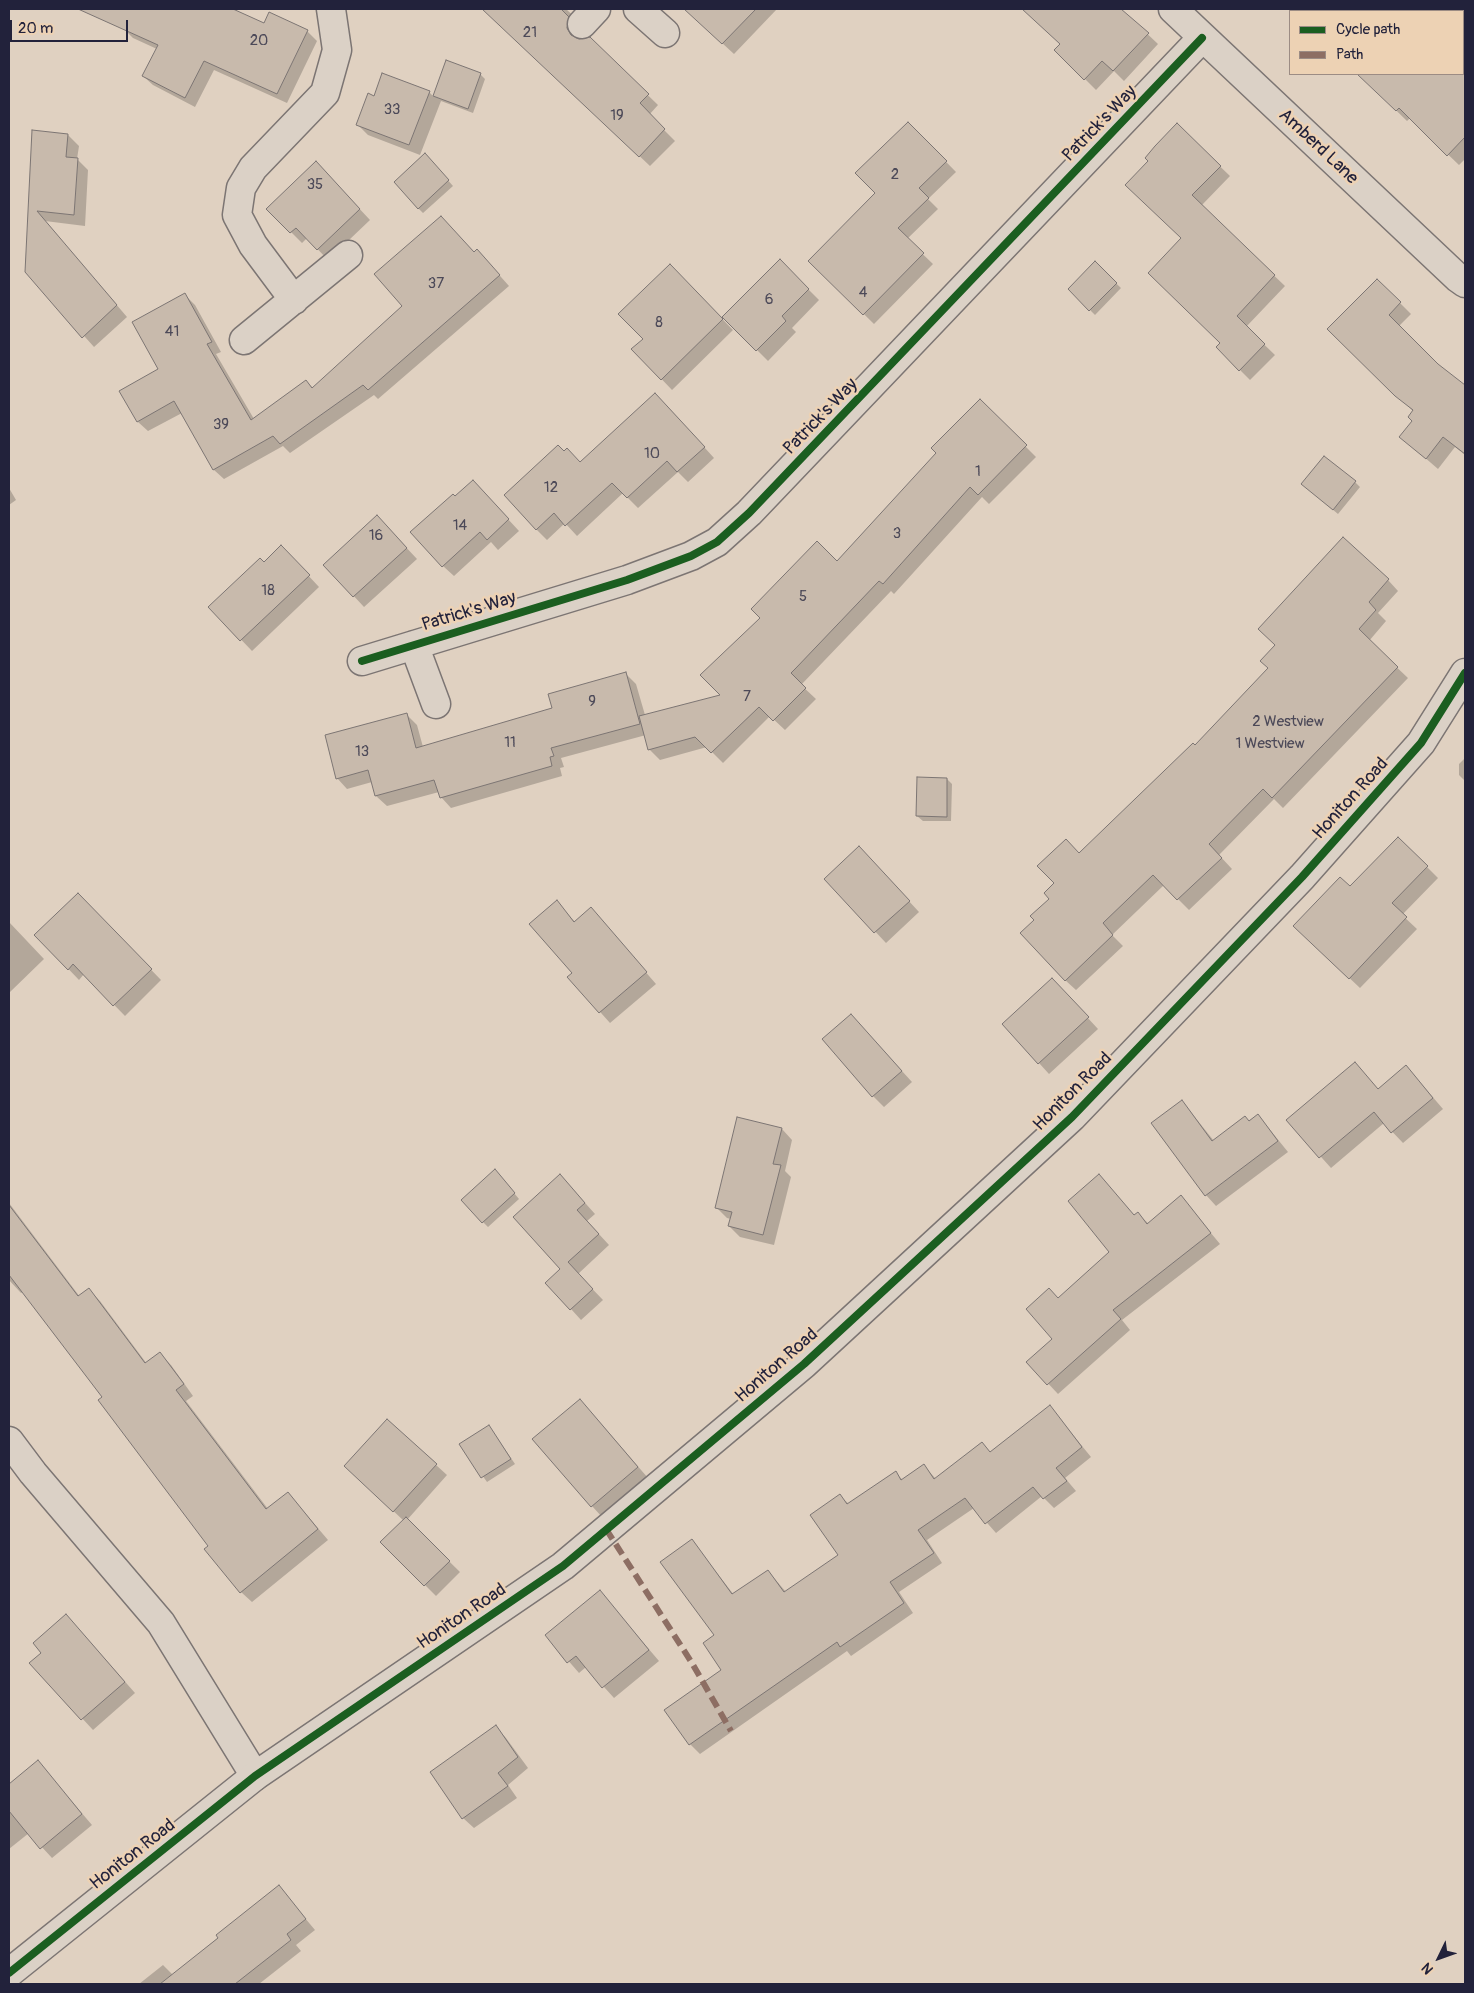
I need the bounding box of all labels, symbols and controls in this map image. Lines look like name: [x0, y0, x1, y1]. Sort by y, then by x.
scale bar: [12, 10, 130, 42]
legend: [1289, 10, 1464, 75]
text: 20 m: [18, 19, 53, 38]
text: Cycle path: [1336, 20, 1400, 39]
house number: 21: [523, 24, 537, 42]
house number: 20: [250, 32, 268, 50]
text: Path: [1336, 45, 1363, 64]
street label: Patrick's Way: [1058, 81, 1142, 167]
house number: 33: [384, 101, 400, 119]
street label: Amberd Lane: [1274, 105, 1362, 189]
house number: 19: [610, 107, 624, 125]
house number: 2: [891, 166, 899, 184]
house number: 35: [307, 176, 323, 194]
house number: 37: [428, 275, 444, 293]
house number: 4: [859, 284, 867, 302]
house number: 6: [765, 291, 773, 309]
house number: 8: [655, 314, 663, 332]
house number: 41: [165, 323, 179, 341]
street label: Patrick's Way: [779, 374, 863, 460]
house number: 39: [213, 416, 229, 434]
house number: 10: [644, 445, 660, 463]
house number: 1: [975, 463, 981, 481]
house number: 12: [544, 479, 558, 497]
house number: 14: [453, 517, 467, 535]
house number: 3: [893, 525, 901, 543]
house number: 16: [369, 527, 383, 545]
house number: 18: [261, 582, 275, 600]
street label: Patrick's Way: [419, 587, 519, 637]
house number: 5: [799, 588, 807, 606]
house number: 7: [743, 688, 751, 706]
house number: 9: [588, 693, 596, 711]
house number: 2 Westview: [1252, 713, 1324, 731]
house number: 11: [504, 734, 516, 752]
house number: 1 Westview: [1235, 735, 1305, 753]
house number: 13: [355, 743, 369, 761]
street label: Honiton Road: [1309, 754, 1393, 844]
street label: Honiton Road: [1029, 1048, 1117, 1136]
street label: Honiton Road: [731, 1324, 823, 1408]
street label: Honiton Road: [414, 1579, 510, 1655]
street label: Honiton Road: [86, 1815, 180, 1895]
north arrow: [1414, 1933, 1464, 1983]
text: N: [1418, 1959, 1437, 1978]

